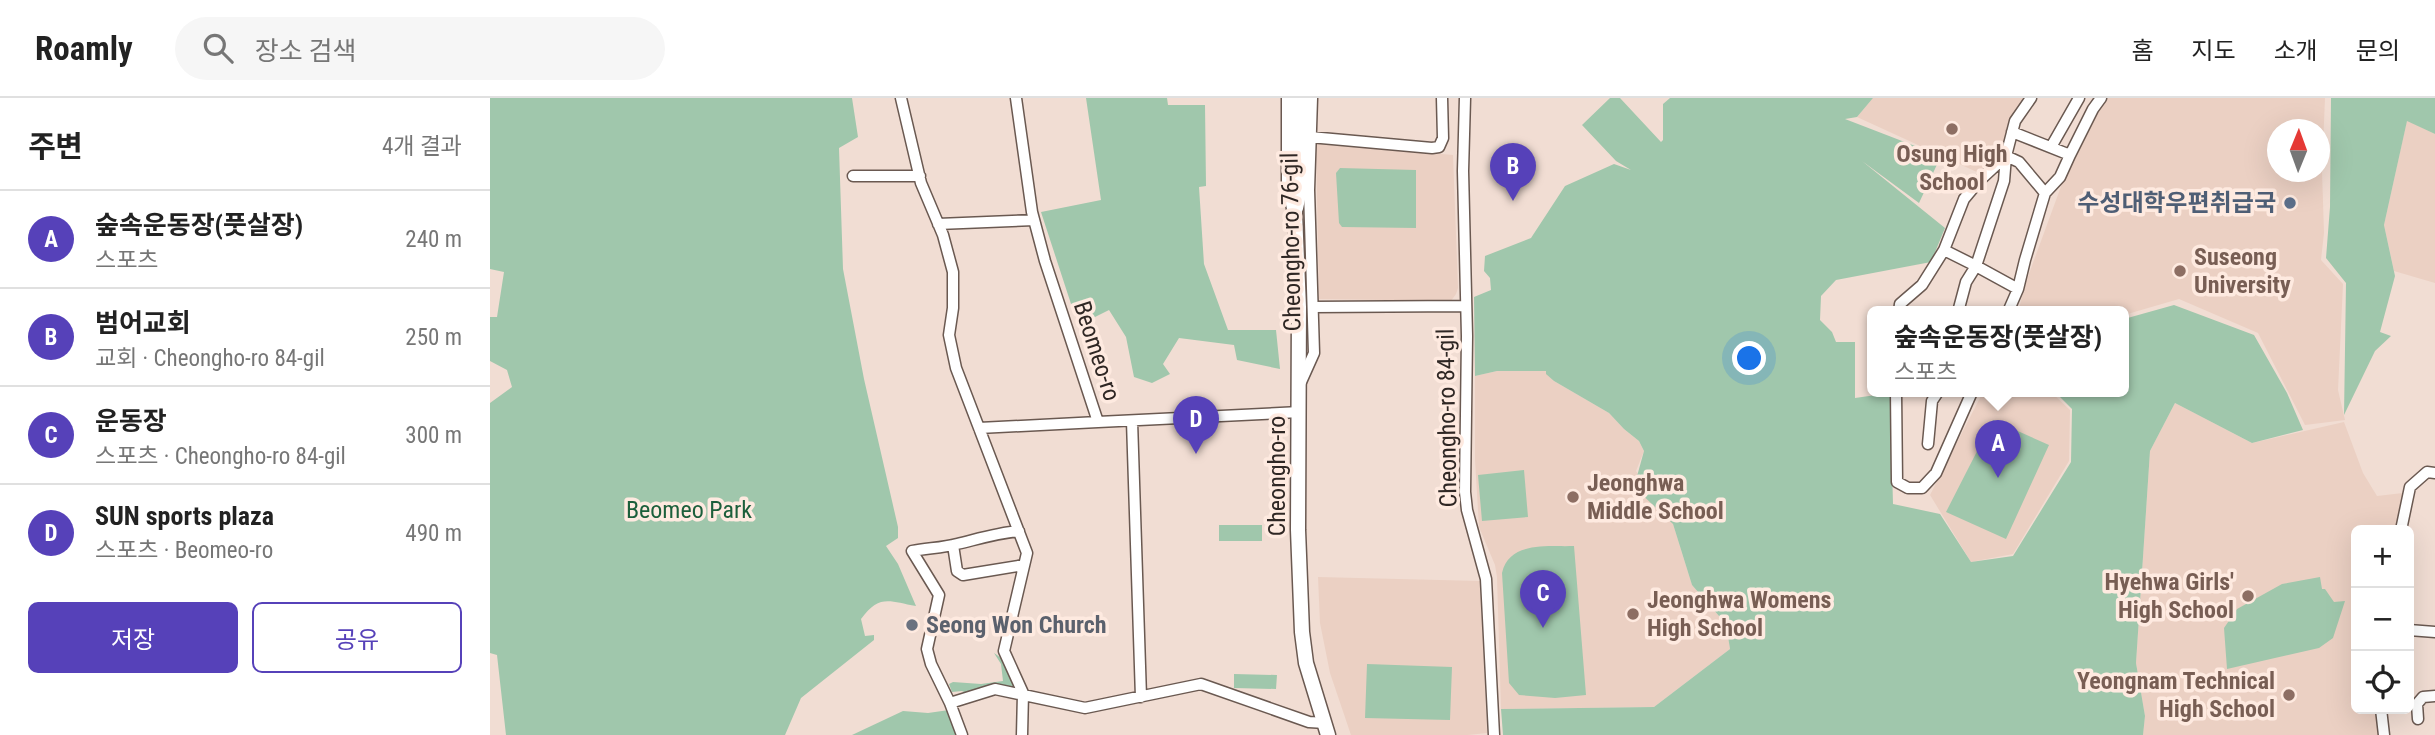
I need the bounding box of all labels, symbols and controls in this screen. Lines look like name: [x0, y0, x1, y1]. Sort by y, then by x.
search box: [175, 17, 665, 80]
text: Roamly: [35, 29, 133, 68]
icon: search: [199, 29, 237, 67]
text: 장소 검색: [255, 36, 356, 66]
text: 홈: [2131, 37, 2153, 65]
text: 지도: [2191, 37, 2236, 65]
text: 소개: [2274, 37, 2318, 65]
text: 문의: [2356, 37, 2400, 65]
north arrow: [2267, 119, 2330, 182]
marker: Osung High School: [1944, 121, 1960, 137]
text: 주변: [28, 129, 83, 164]
text: 4개 결과: [382, 133, 462, 160]
place label: Osung High School: [1896, 140, 2008, 196]
pin: B: [1490, 143, 1536, 201]
street label: Cheongho-ro 76-gil: [1275, 152, 1307, 332]
place label: 수성대학우편취급국: [2077, 189, 2276, 217]
marker: 수성대학우편취급국: [2282, 195, 2298, 211]
text: 숲속운동장(풋살장): [95, 210, 303, 240]
text: A: [44, 226, 58, 253]
text: 240 m: [405, 226, 462, 253]
place label: Suseong University: [2194, 243, 2291, 299]
text: 스포츠: [95, 247, 158, 274]
marker: Suseong University: [2172, 263, 2188, 279]
street label: Beomeo-ro: [1068, 298, 1126, 404]
popup: [1867, 306, 2129, 397]
text: 범어교회: [95, 308, 191, 338]
text: 숲속운동장(풋살장): [1894, 322, 2102, 352]
text: B: [45, 324, 57, 351]
text: 250 m: [405, 324, 462, 351]
street label: Cheongho-ro 84-gil: [1431, 328, 1463, 508]
your location: [1732, 341, 1766, 375]
text: 교회 · Cheongho-ro 84-gil: [95, 345, 325, 372]
text: 스포츠: [1894, 359, 1957, 386]
pin: D: [1173, 396, 1219, 454]
text: 운동장: [95, 406, 167, 436]
street label: Cheongho-ro: [1263, 416, 1291, 536]
pin: A: [1975, 420, 2021, 478]
text: C: [44, 422, 58, 449]
text: 300 m: [405, 422, 462, 449]
text: 스포츠 · Cheongho-ro 84-gil: [95, 443, 346, 470]
place label: Jeonghwa Middle School: [1587, 469, 1724, 525]
marker: Jeonghwa Middle School: [1565, 489, 1581, 505]
park label: Beomeo Park: [626, 496, 752, 524]
text: SUN sports plaza: [95, 501, 274, 531]
text: D: [45, 520, 58, 547]
text: 490 m: [405, 520, 462, 547]
map controls: [2351, 525, 2414, 714]
button: +: [2351, 525, 2414, 588]
text: 스포츠 · Beomeo-ro: [95, 537, 273, 564]
place label: Hyehwa Girls' High School: [2105, 568, 2234, 624]
pin: C: [1520, 570, 1566, 628]
place label: Jeonghwa Womens High School: [1647, 586, 1832, 642]
marker: Hyehwa Girls' High School: [2240, 588, 2256, 604]
button: −: [2351, 588, 2414, 651]
button: 저장: [28, 602, 238, 673]
button: 공유: [252, 602, 462, 673]
marker: Jeonghwa Womens High School: [1625, 606, 1641, 622]
place label: Seong Won Church: [926, 611, 1107, 639]
marker: Seong Won Church: [904, 617, 920, 633]
button: locate: [2351, 651, 2414, 714]
place label: Yeongnam Technical High School: [2077, 667, 2275, 723]
marker: Yeongnam Technical High School: [2281, 687, 2297, 703]

